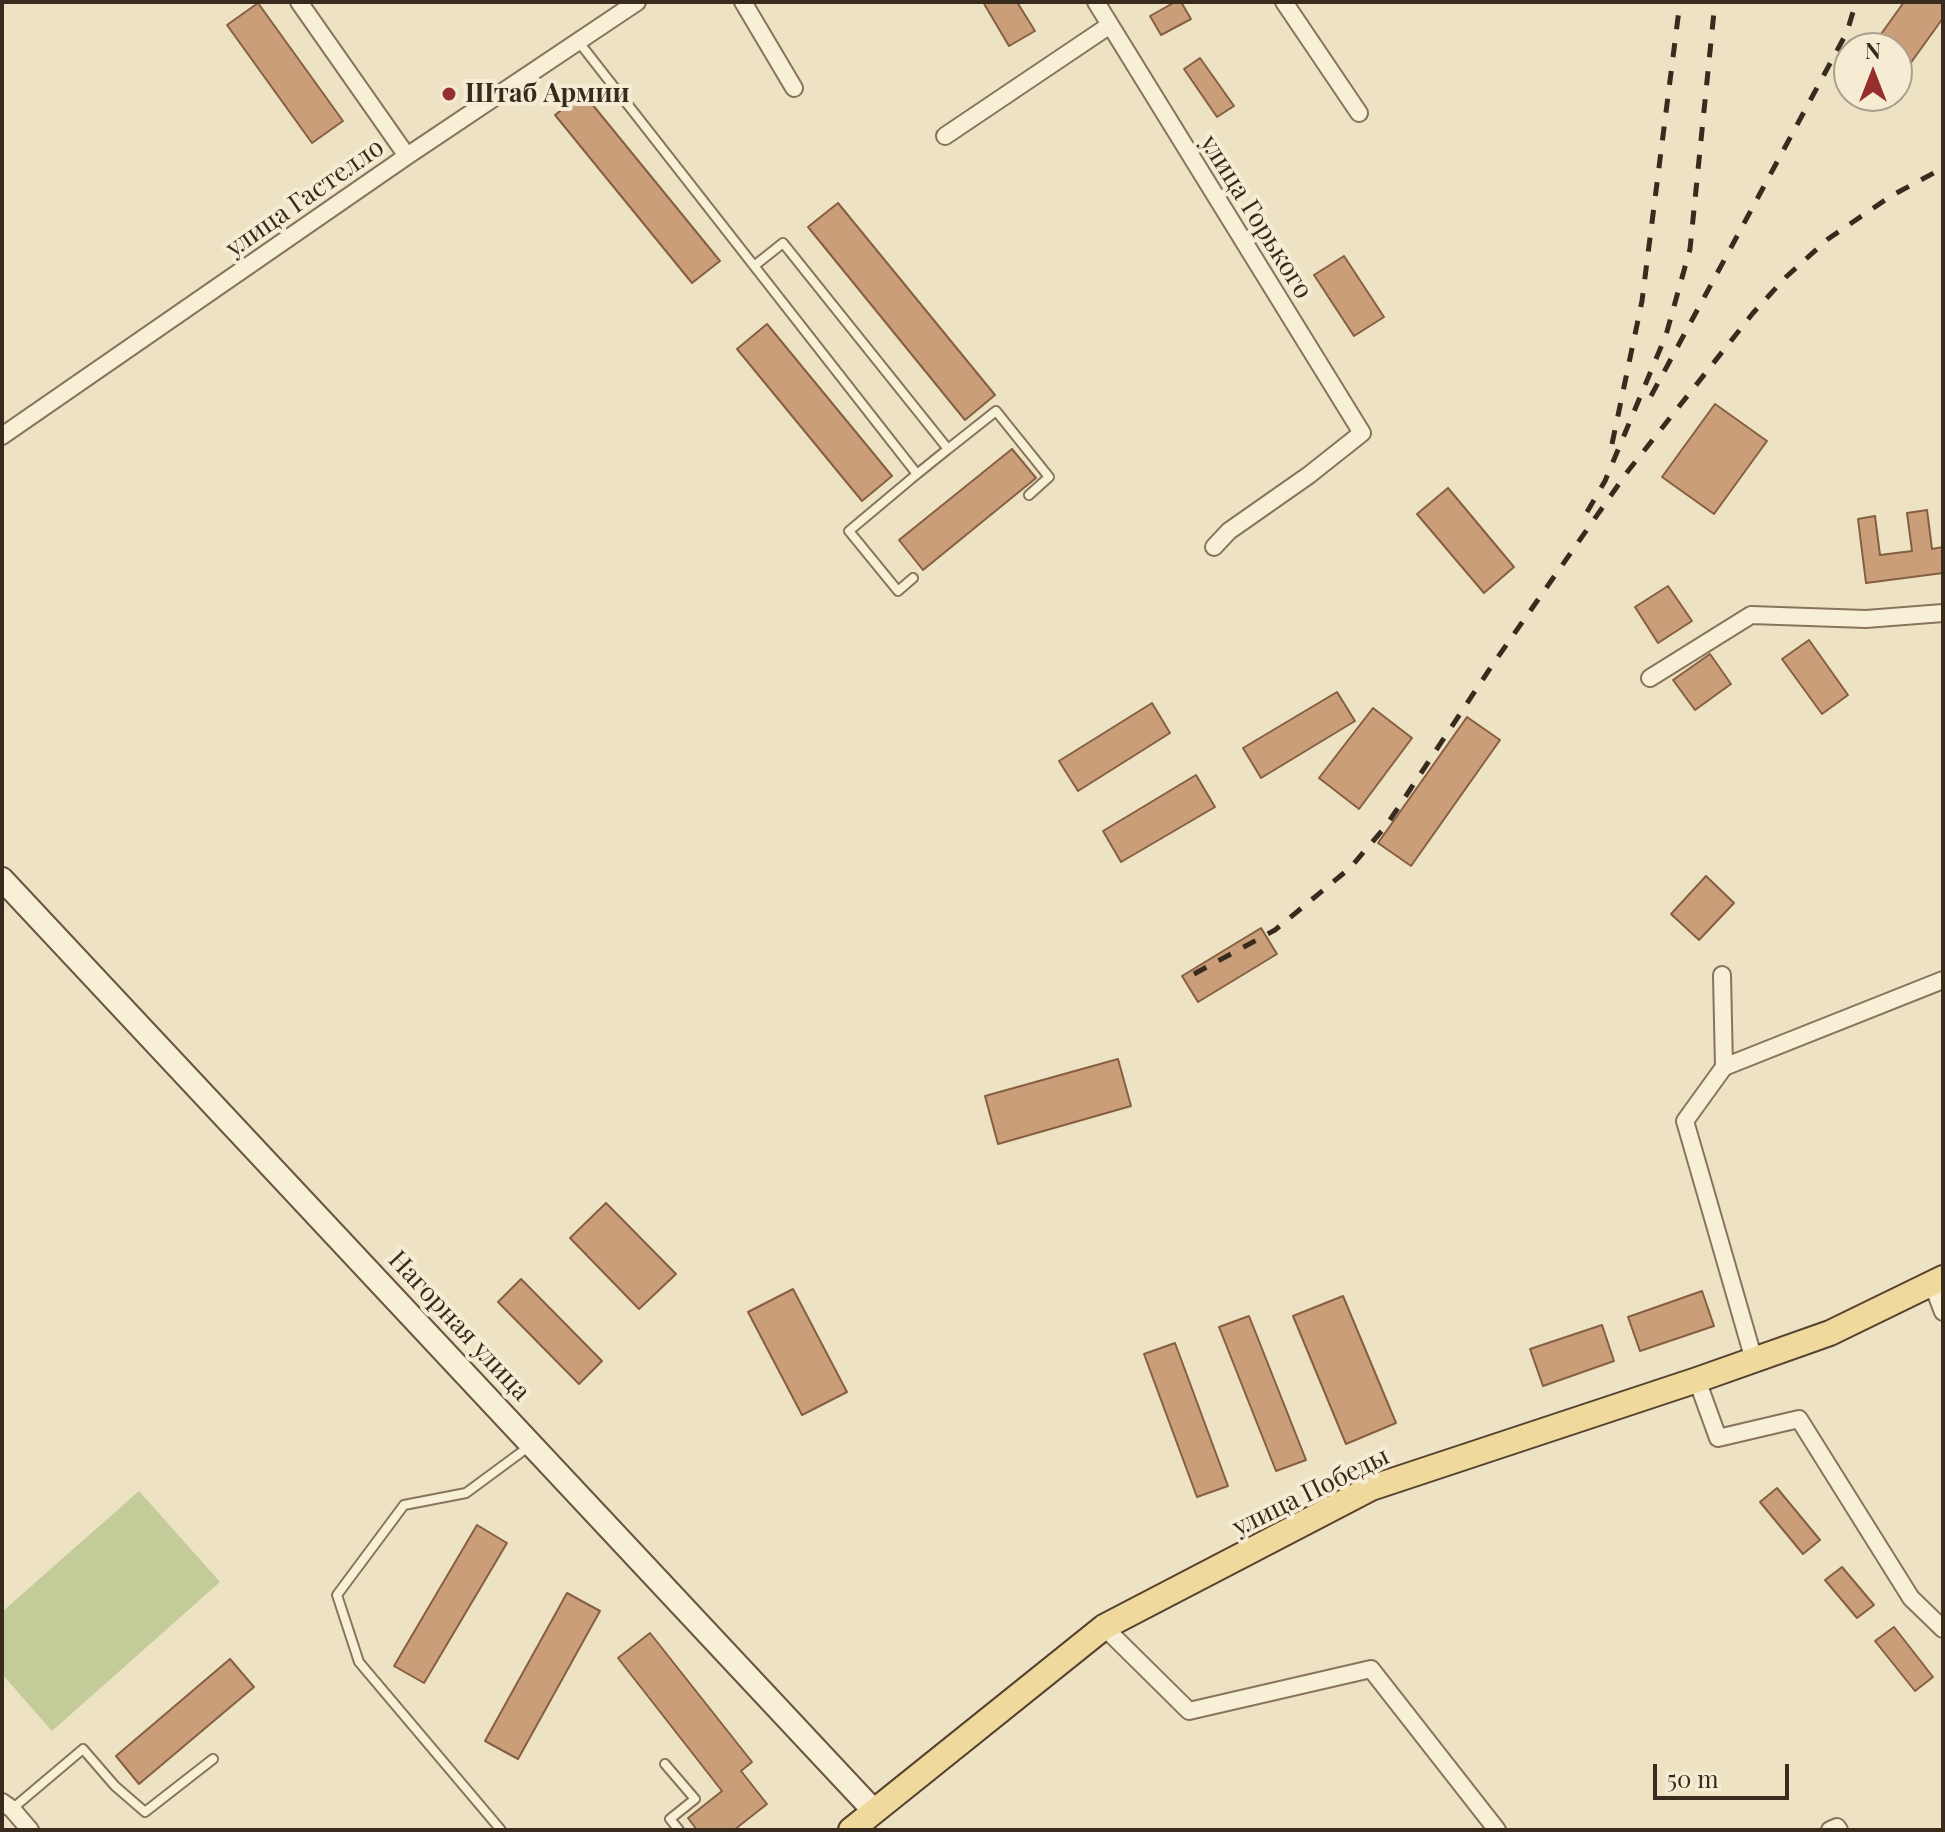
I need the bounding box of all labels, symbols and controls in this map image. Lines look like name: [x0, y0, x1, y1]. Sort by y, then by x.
north arrow: [1833, 32, 1913, 112]
text: N: [1865, 35, 1881, 65]
place label: Штаб Армии: [465, 78, 630, 110]
marker: Штаб Армии: [440, 85, 458, 103]
street label: улица Горького: [1193, 129, 1319, 305]
street label: улица Гастелло: [220, 132, 390, 264]
street label: Нагорная улица: [382, 1245, 536, 1407]
street label: улица Победы: [1228, 1441, 1394, 1543]
scale bar: [1657, 1748, 1793, 1798]
text: 50 m: [1667, 1762, 1719, 1794]

